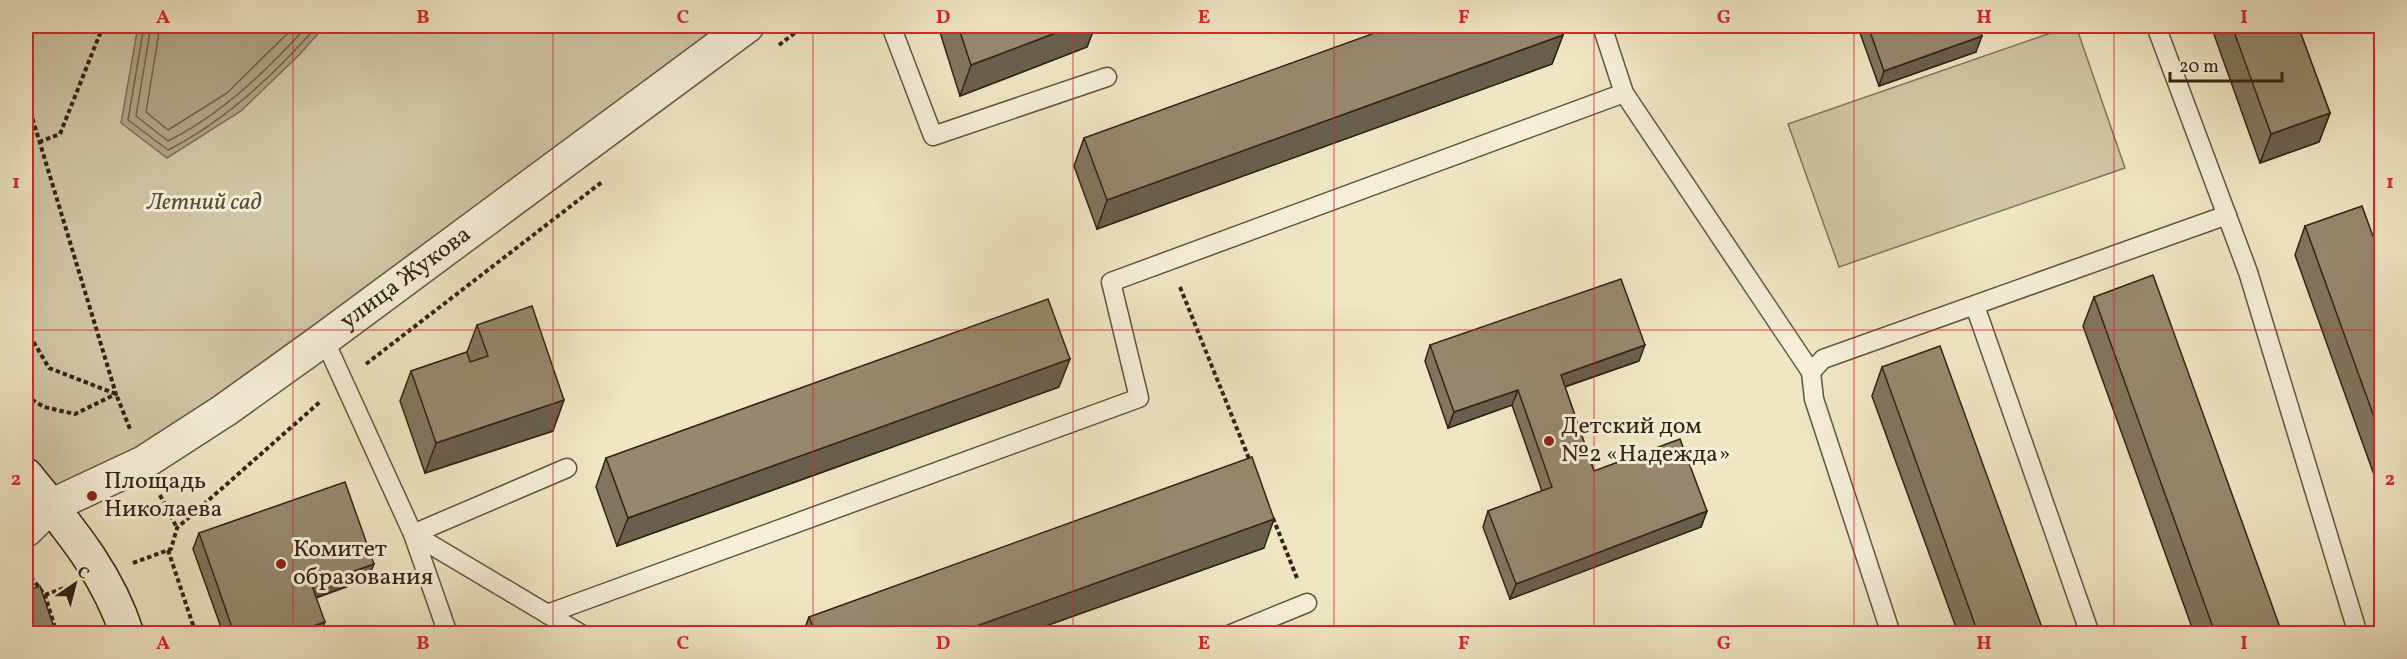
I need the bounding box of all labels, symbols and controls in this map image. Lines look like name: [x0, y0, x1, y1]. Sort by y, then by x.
text: A: [156, 4, 170, 32]
text: B: [416, 4, 430, 32]
text: C: [677, 4, 690, 32]
text: D: [936, 4, 950, 32]
text: E: [1198, 4, 1210, 32]
text: F: [1458, 4, 1470, 32]
text: G: [1717, 4, 1731, 32]
text: H: [1976, 4, 1992, 32]
text: I: [2240, 4, 2248, 32]
scale bar: [2170, 45, 2282, 83]
text: 20 m: [2179, 55, 2219, 80]
text: 1: [12, 169, 20, 197]
text: 1: [2386, 169, 2394, 197]
park label: Летний сад: [146, 186, 262, 220]
street label: улица Жукова: [333, 218, 479, 338]
place label: Детский дом №2 «Надежда»: [1561, 410, 1731, 472]
marker: Детский дом №2 «Надежда»: [1542, 434, 1556, 448]
place label: Площадь Николаева: [104, 465, 222, 527]
text: 2: [11, 466, 21, 494]
text: 2: [2385, 466, 2395, 494]
marker: Площадь Николаева: [85, 489, 99, 503]
place label: Комитет образования: [293, 533, 433, 595]
north arrow: [45, 554, 105, 614]
marker: Комитет образования: [274, 557, 288, 571]
text: С: [72, 561, 93, 585]
text: A: [156, 630, 170, 658]
text: B: [416, 630, 430, 658]
text: C: [677, 630, 690, 658]
text: D: [936, 630, 950, 658]
text: E: [1198, 630, 1210, 658]
text: F: [1458, 630, 1470, 658]
text: G: [1717, 630, 1731, 658]
text: H: [1976, 630, 1992, 658]
text: I: [2240, 630, 2248, 658]

